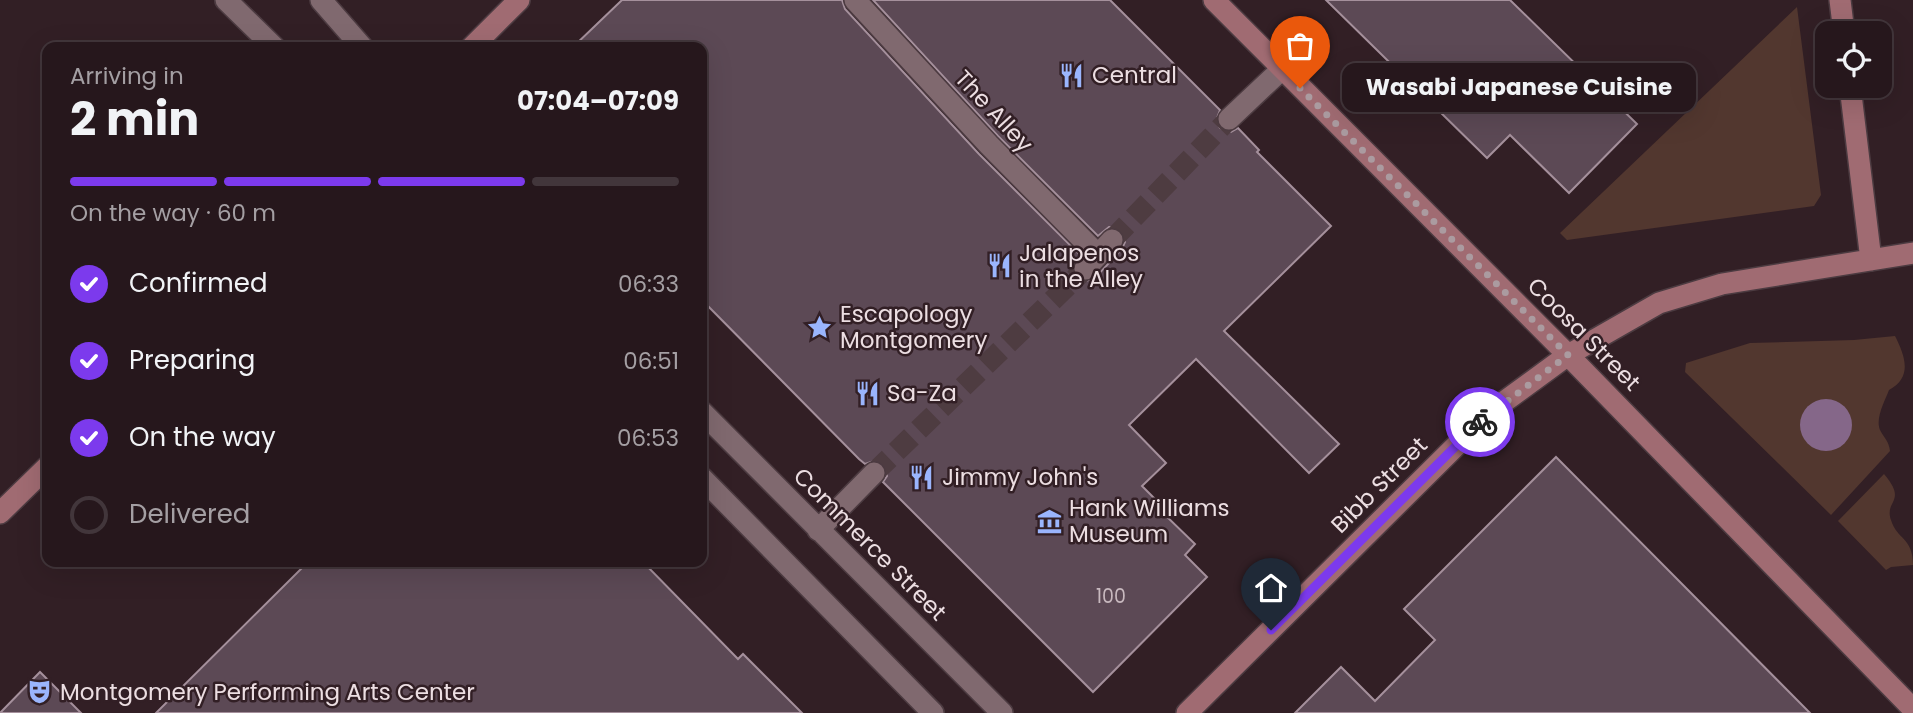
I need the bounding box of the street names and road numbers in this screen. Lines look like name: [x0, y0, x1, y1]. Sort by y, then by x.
street label: The Alley: [948, 63, 1040, 159]
street label: Coosa Street: [1520, 270, 1648, 398]
street label: Bibb Street: [1324, 430, 1434, 540]
street label: Commerce Street: [786, 460, 954, 628]

